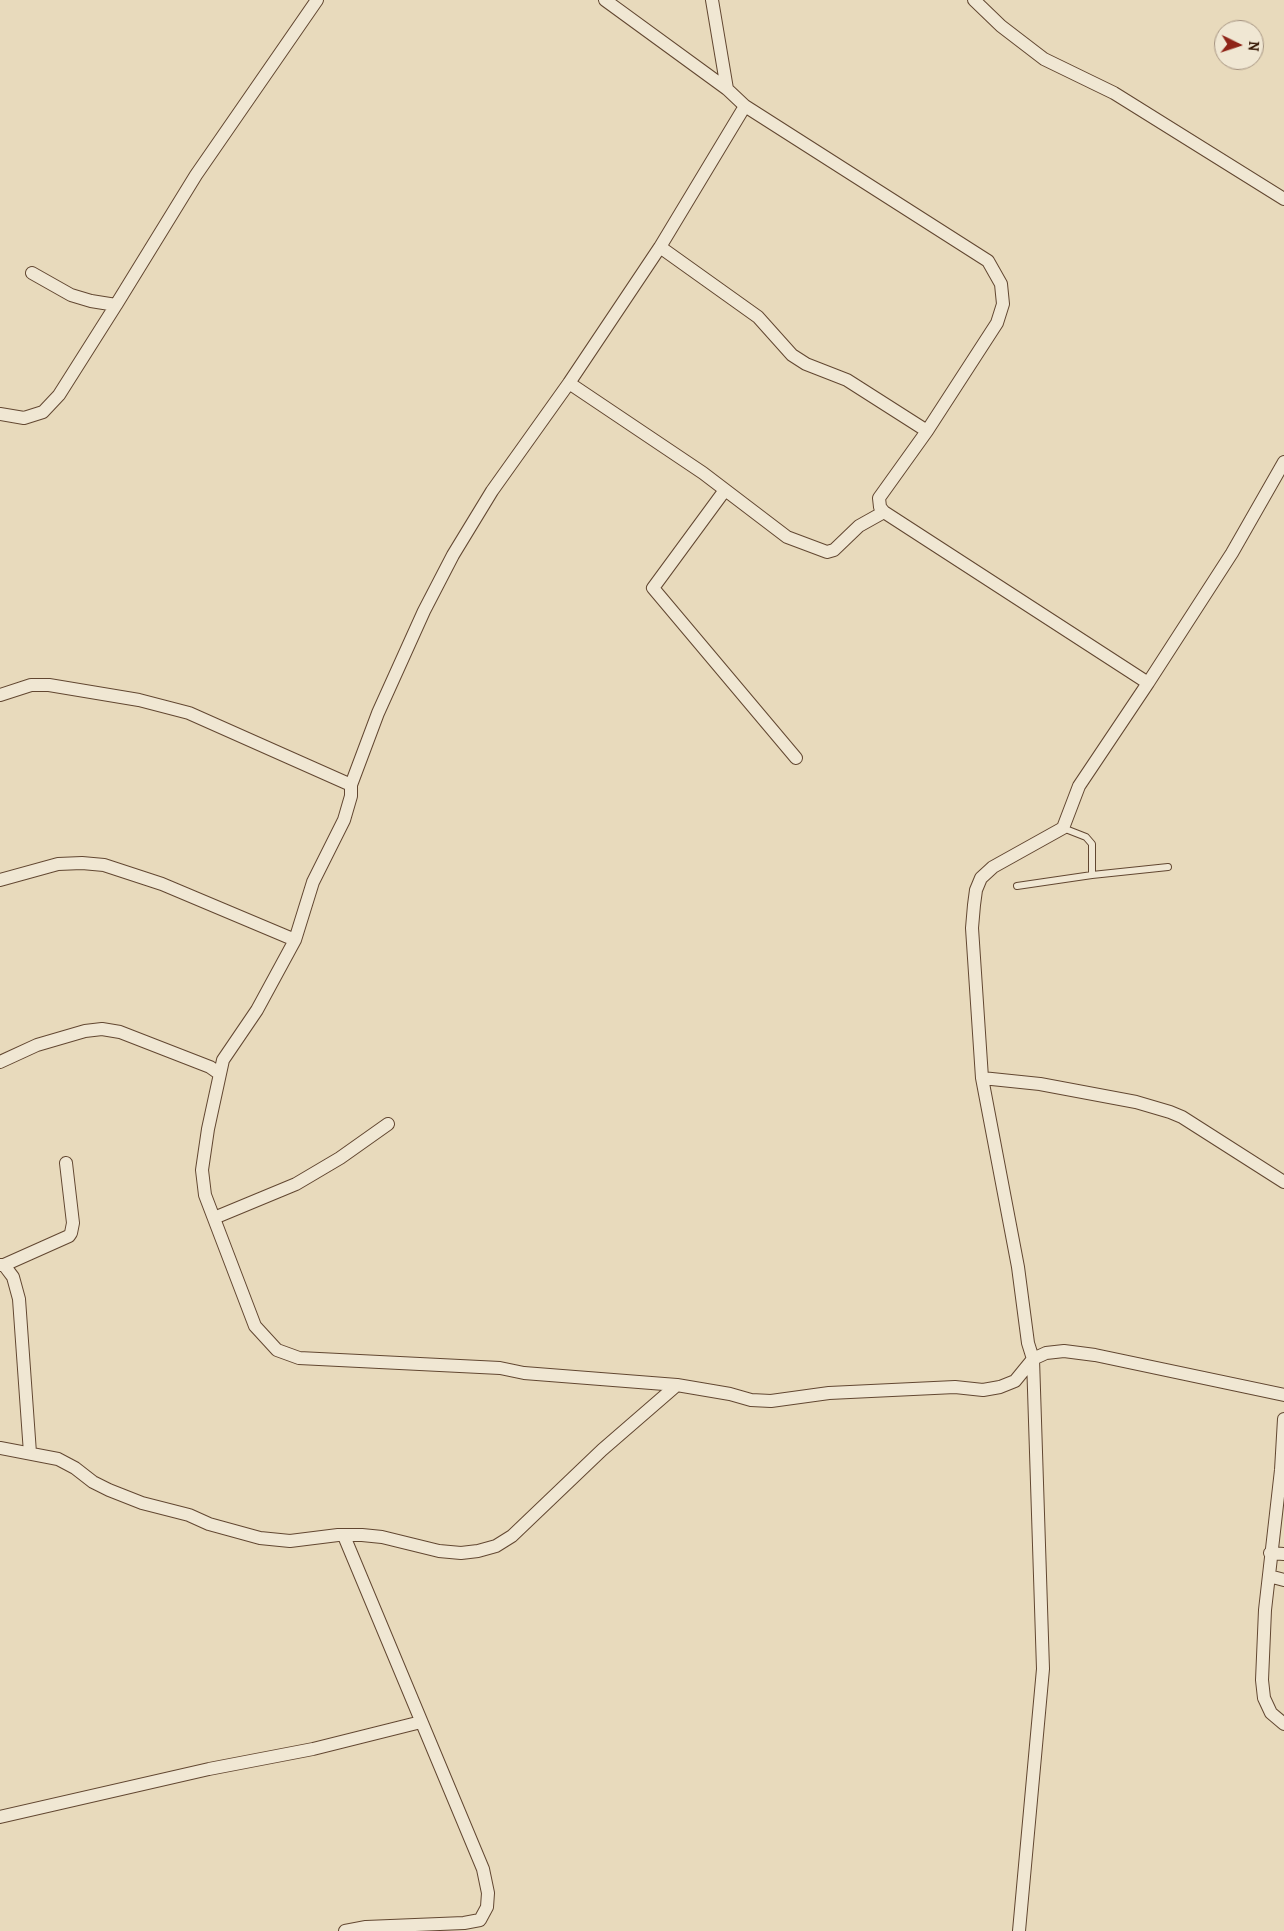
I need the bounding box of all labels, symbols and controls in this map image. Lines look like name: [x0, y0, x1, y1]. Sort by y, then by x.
north arrow: [1214, 20, 1264, 70]
text: N: [1244, 40, 1263, 52]

